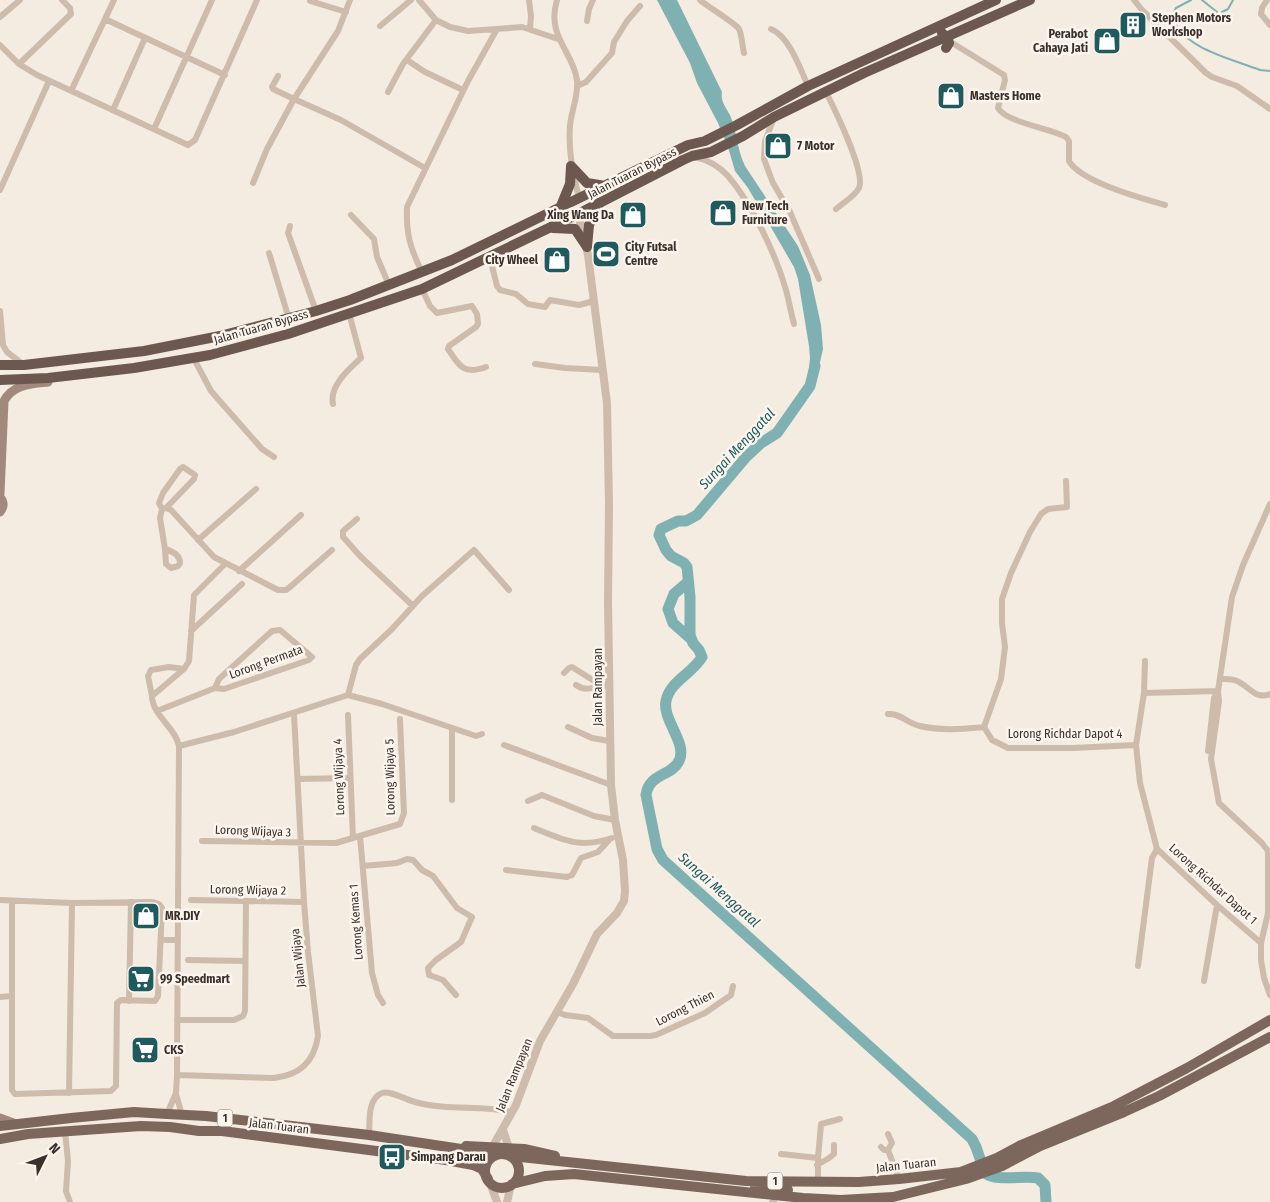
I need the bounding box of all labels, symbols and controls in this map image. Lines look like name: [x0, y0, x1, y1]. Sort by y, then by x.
building icon: Stephen Motors Workshop: [1118, 10, 1148, 40]
place label: Stephen Motors Workshop: [1152, 11, 1232, 39]
shop icon: Perabot Cahaya Jati: [1092, 26, 1122, 56]
place label: Perabot Cahaya Jati: [1033, 27, 1089, 55]
shop icon: Masters Home: [936, 81, 966, 111]
place label: Masters Home: [970, 89, 1041, 103]
shop icon: 7 Motor: [763, 131, 793, 161]
place label: 7 Motor: [797, 139, 835, 153]
street label: Jalan Tuaran Bypass: [585, 145, 679, 201]
shop icon: New Tech Furniture: [708, 198, 738, 228]
place label: New Tech Furniture: [742, 199, 789, 227]
shop icon: Xing Wang Da: [618, 200, 648, 230]
place label: Xing Wang Da: [546, 208, 614, 222]
sports icon: City Futsal Centre: [591, 239, 621, 269]
place label: City Futsal Centre: [625, 240, 677, 268]
shop icon: City Wheel: [542, 245, 572, 275]
place label: City Wheel: [485, 253, 539, 267]
street label: Jalan Tuaran Bypass: [212, 307, 310, 347]
water label: Sungai Menggatal: [695, 405, 779, 493]
street label: Lorong Permata: [227, 642, 305, 682]
street label: Jalan Rampayan: [591, 648, 605, 726]
street label: Lorong Richdar Dapot 4: [1008, 727, 1123, 741]
street label: Lorong Wijaya 4: [331, 738, 347, 816]
street label: Lorong Wijaya 5: [382, 738, 398, 815]
street label: Lorong Wijaya 3: [215, 823, 291, 839]
street label: Lorong Richdar Dapot 1: [1166, 841, 1260, 927]
water label: Sungai Menggatal: [674, 848, 763, 931]
street label: Lorong Wijaya 2: [210, 882, 286, 898]
street label: Lorong Kemas 1: [346, 884, 366, 960]
shop icon: MR.DIY: [131, 901, 161, 931]
place label: MR.DIY: [165, 909, 201, 923]
street label: Jalan Wijaya: [288, 928, 308, 988]
supermarket icon: 99 Speedmart: [126, 964, 156, 994]
place label: 99 Speedmart: [160, 972, 231, 986]
street label: Lorong Thien: [654, 987, 716, 1029]
supermarket icon: CKS: [130, 1035, 160, 1065]
street label: Jalan Rampayan: [493, 1036, 535, 1114]
place label: CKS: [164, 1043, 183, 1057]
road number: 1: [218, 1110, 232, 1126]
street label: Jalan Tuaran: [248, 1115, 310, 1137]
north arrow: [20, 1132, 70, 1182]
text: N: [45, 1140, 63, 1157]
bus stop icon: Simpang Darau: [377, 1142, 407, 1172]
place label: Simpang Darau: [411, 1150, 486, 1164]
street label: Jalan Tuaran: [875, 1155, 937, 1175]
road number: 1: [768, 1172, 782, 1190]

